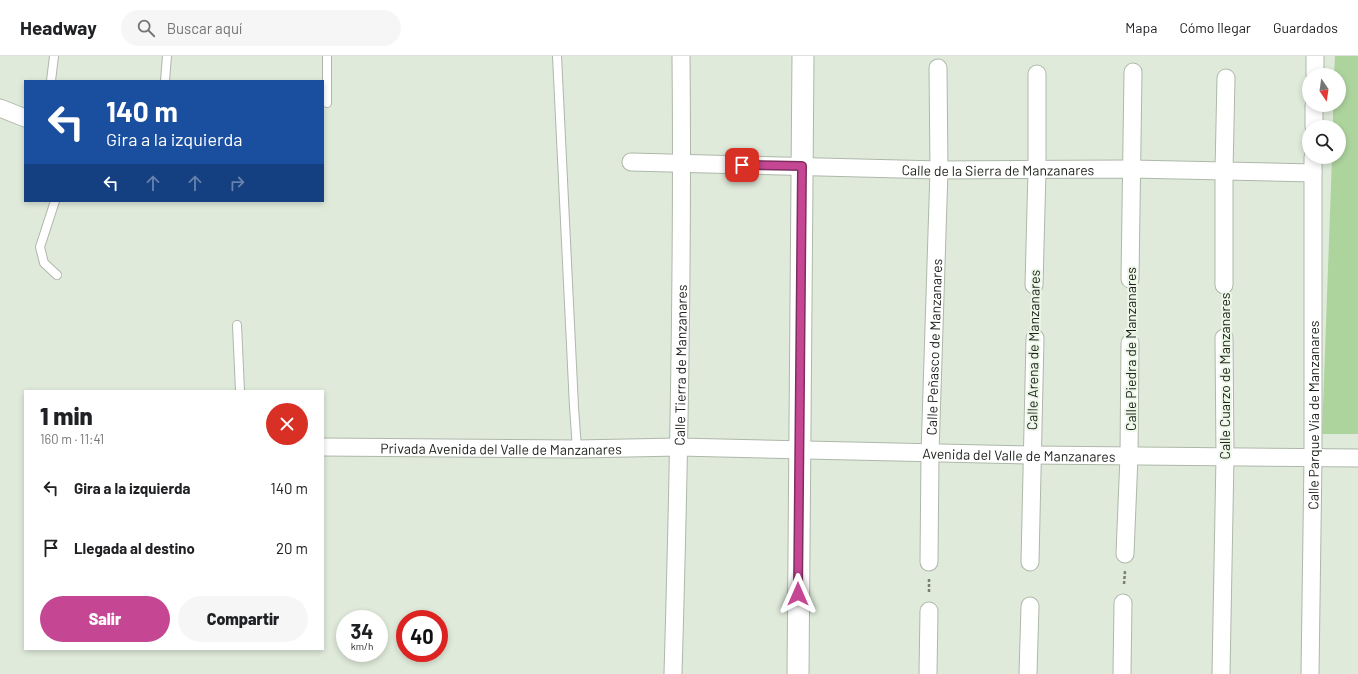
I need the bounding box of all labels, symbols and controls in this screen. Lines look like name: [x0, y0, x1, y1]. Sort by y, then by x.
search box: [121, 10, 401, 46]
text: Headway: [20, 16, 97, 39]
icon: search: [135, 17, 157, 39]
text: Buscar aquí: [167, 19, 242, 37]
text: Mapa: [1125, 19, 1157, 36]
text: Cómo llegar: [1179, 19, 1251, 36]
text: Guardados: [1273, 19, 1338, 36]
north arrow: [1302, 68, 1346, 112]
map controls: [1302, 68, 1346, 164]
text: 140 m: [106, 94, 178, 128]
icon: left: [40, 96, 92, 148]
button: search: [1302, 120, 1346, 164]
text: Gira a la izquierda: [106, 128, 243, 150]
pin: [725, 148, 759, 182]
icon: arrive: [731, 154, 753, 176]
street label: Calle de la Sierra de Manzanares: [901, 161, 1095, 179]
icon: left: [100, 172, 122, 194]
icon: ahead: [142, 172, 164, 194]
icon: ahead: [184, 172, 206, 194]
icon: right: [226, 172, 248, 194]
street label: Calle Peñasco de Manzanares: [922, 258, 945, 436]
street label: Calle Piedra de Manzanares: [1122, 267, 1139, 431]
street label: Calle Arena de Manzanares: [1023, 269, 1043, 430]
street label: Calle Tierra de Manzanares: [670, 284, 689, 446]
street label: Calle Cuarzo de Manzanares: [1216, 292, 1233, 460]
street label: Calle Parque Vía de Manzanares: [1304, 320, 1322, 510]
text: 1 min: [40, 401, 93, 430]
button: close: [266, 403, 308, 445]
text: 160 m · 11:41: [40, 431, 104, 447]
street label: Privada Avenida del Valle de Manzanares: [380, 439, 622, 458]
street label: Avenida del Valle de Manzanares: [922, 444, 1116, 464]
icon: left: [40, 477, 62, 499]
text: Gira a la izquierda: [74, 479, 190, 497]
text: 140 m: [271, 479, 308, 497]
icon: arrive: [40, 537, 62, 559]
text: Llegada al destino: [74, 539, 195, 557]
text: 20 m: [276, 539, 308, 557]
position arrow: [777, 573, 819, 615]
button: Salir: [40, 596, 170, 642]
button: Compartir: [178, 596, 308, 642]
speed limit sign: 40: [396, 610, 448, 662]
text: 34: [351, 619, 373, 643]
text: km/h: [351, 640, 373, 652]

